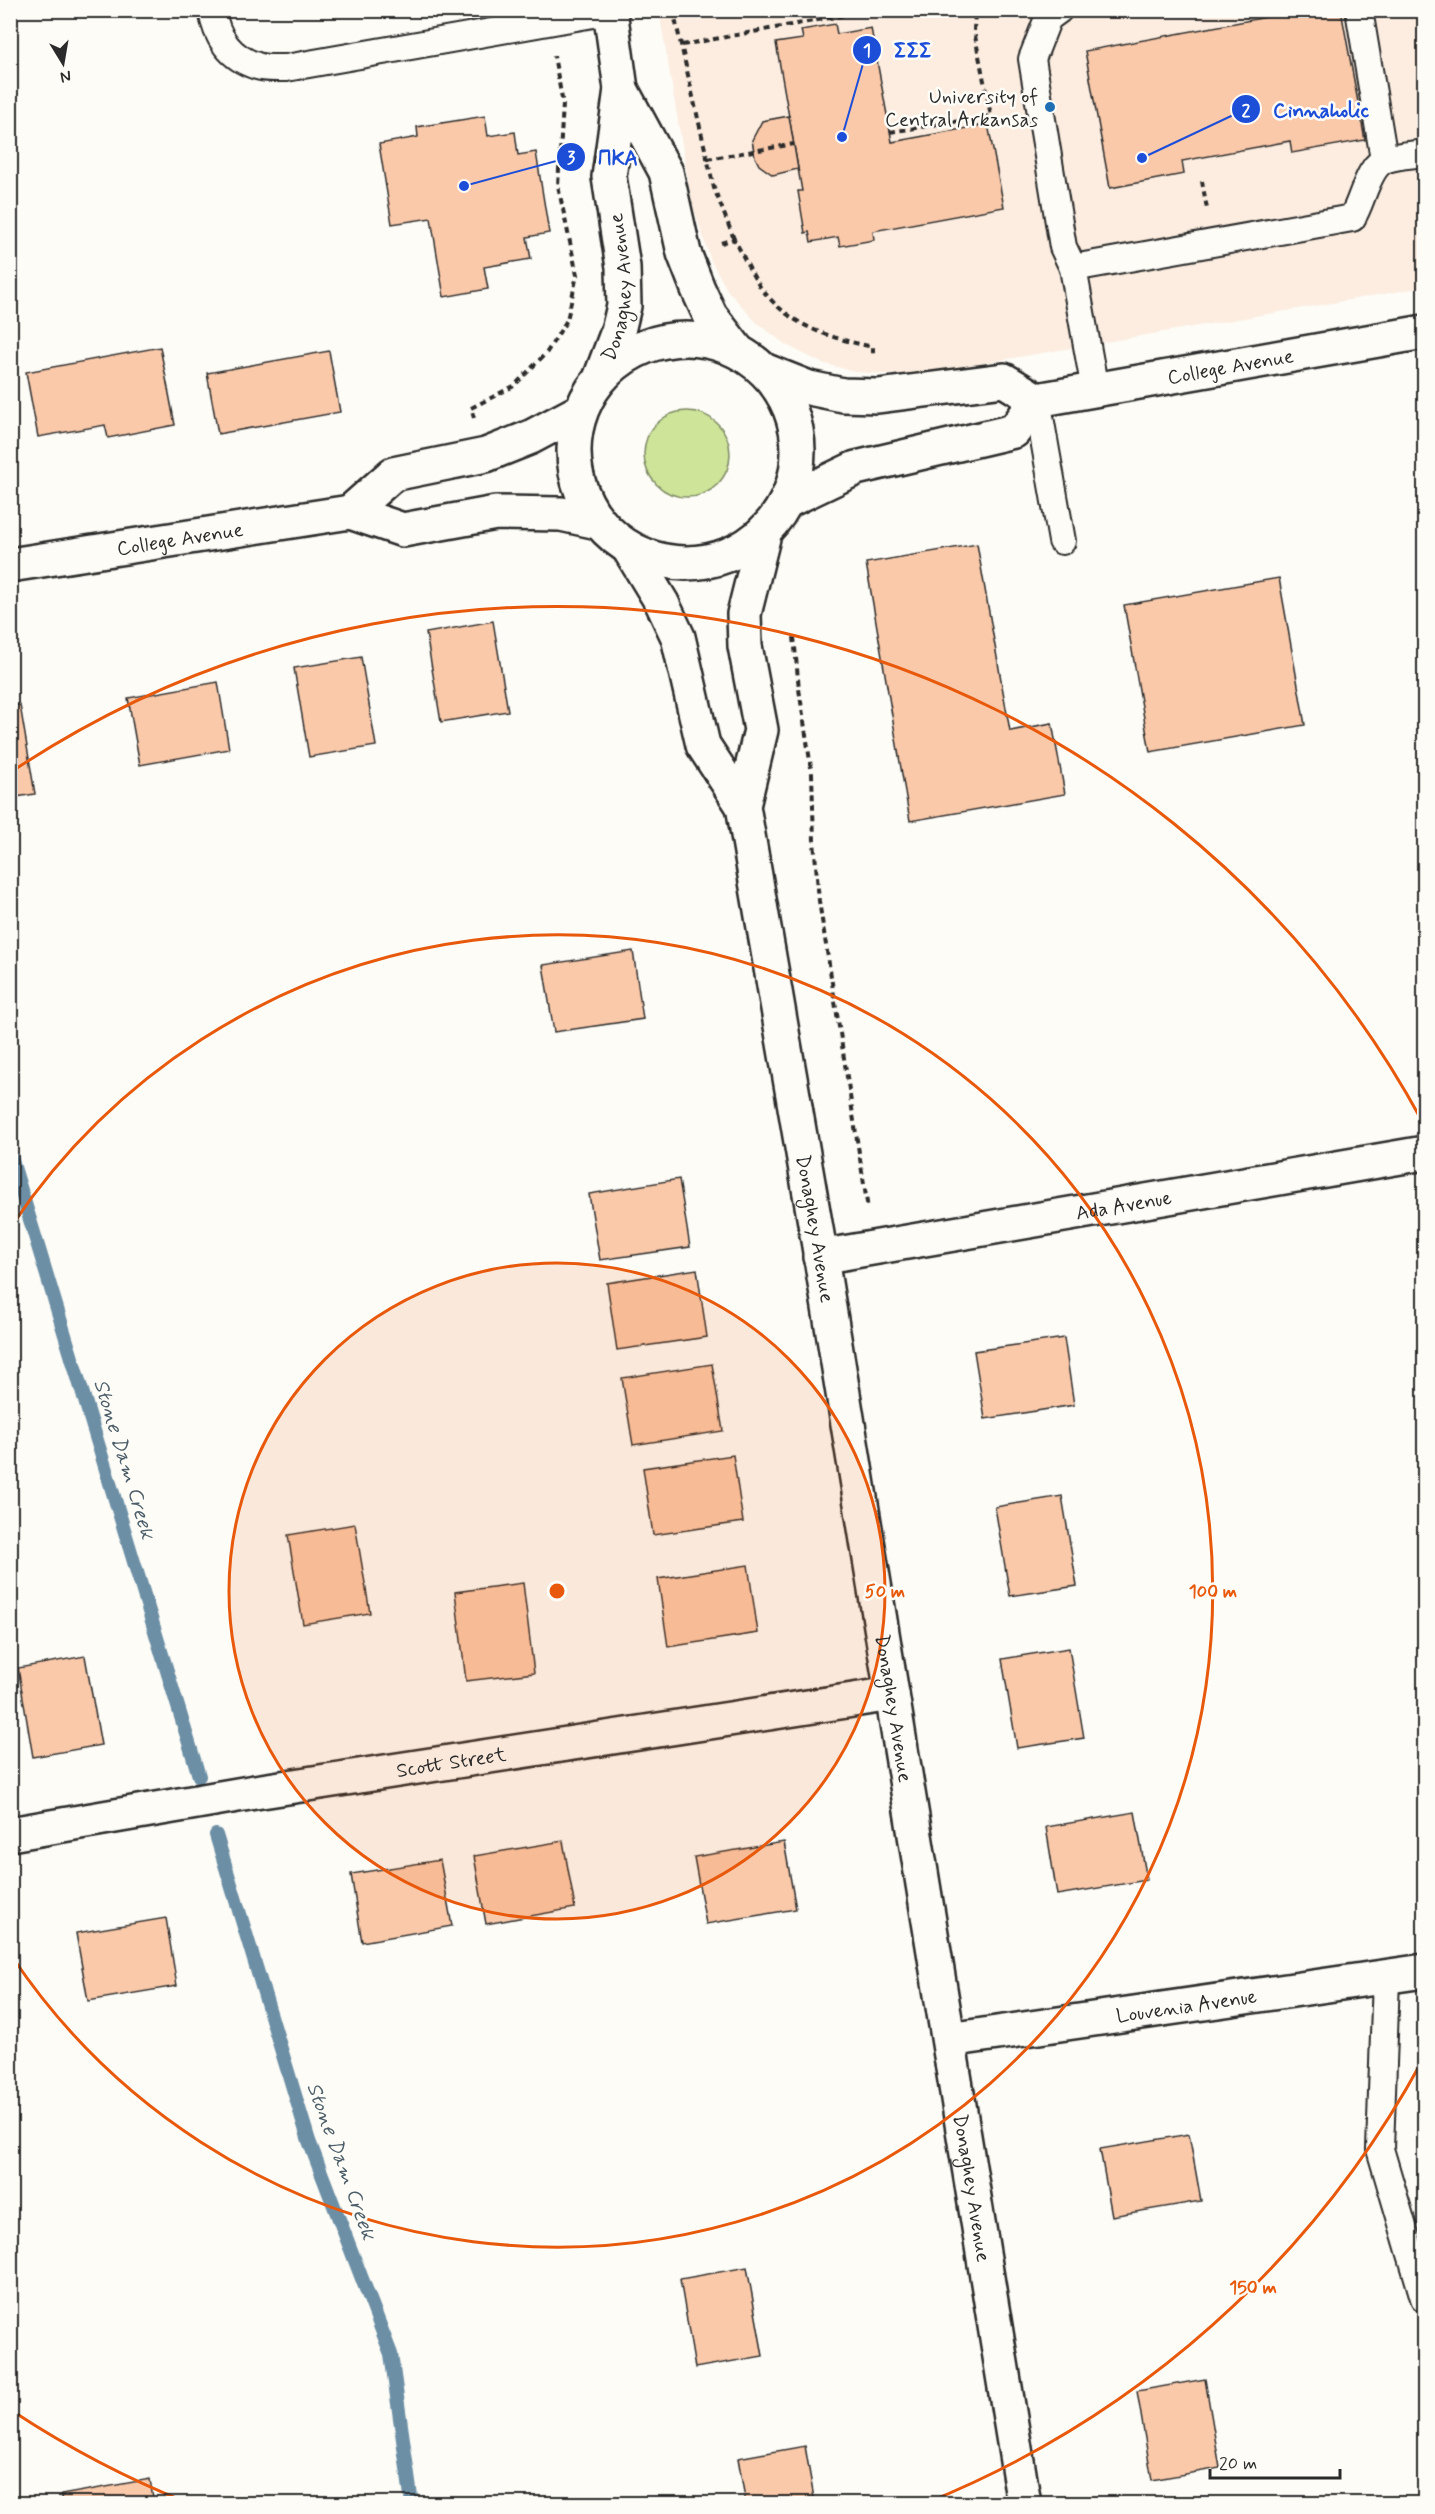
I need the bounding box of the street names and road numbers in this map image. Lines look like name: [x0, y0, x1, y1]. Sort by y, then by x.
street label: Donaghey Avenue: [596, 211, 639, 365]
street label: College Avenue: [1166, 343, 1296, 392]
street label: College Avenue: [115, 517, 245, 563]
street label: Donaghey Avenue: [788, 1153, 840, 1305]
street label: Ada Avenue: [1074, 1185, 1174, 1228]
street label: Donaghey Avenue: [867, 1632, 918, 1785]
street label: Scott Street: [395, 1742, 508, 1785]
street label: Louvenia Avenue: [1115, 1983, 1259, 2031]
street label: Donaghey Avenue: [946, 2112, 996, 2264]

